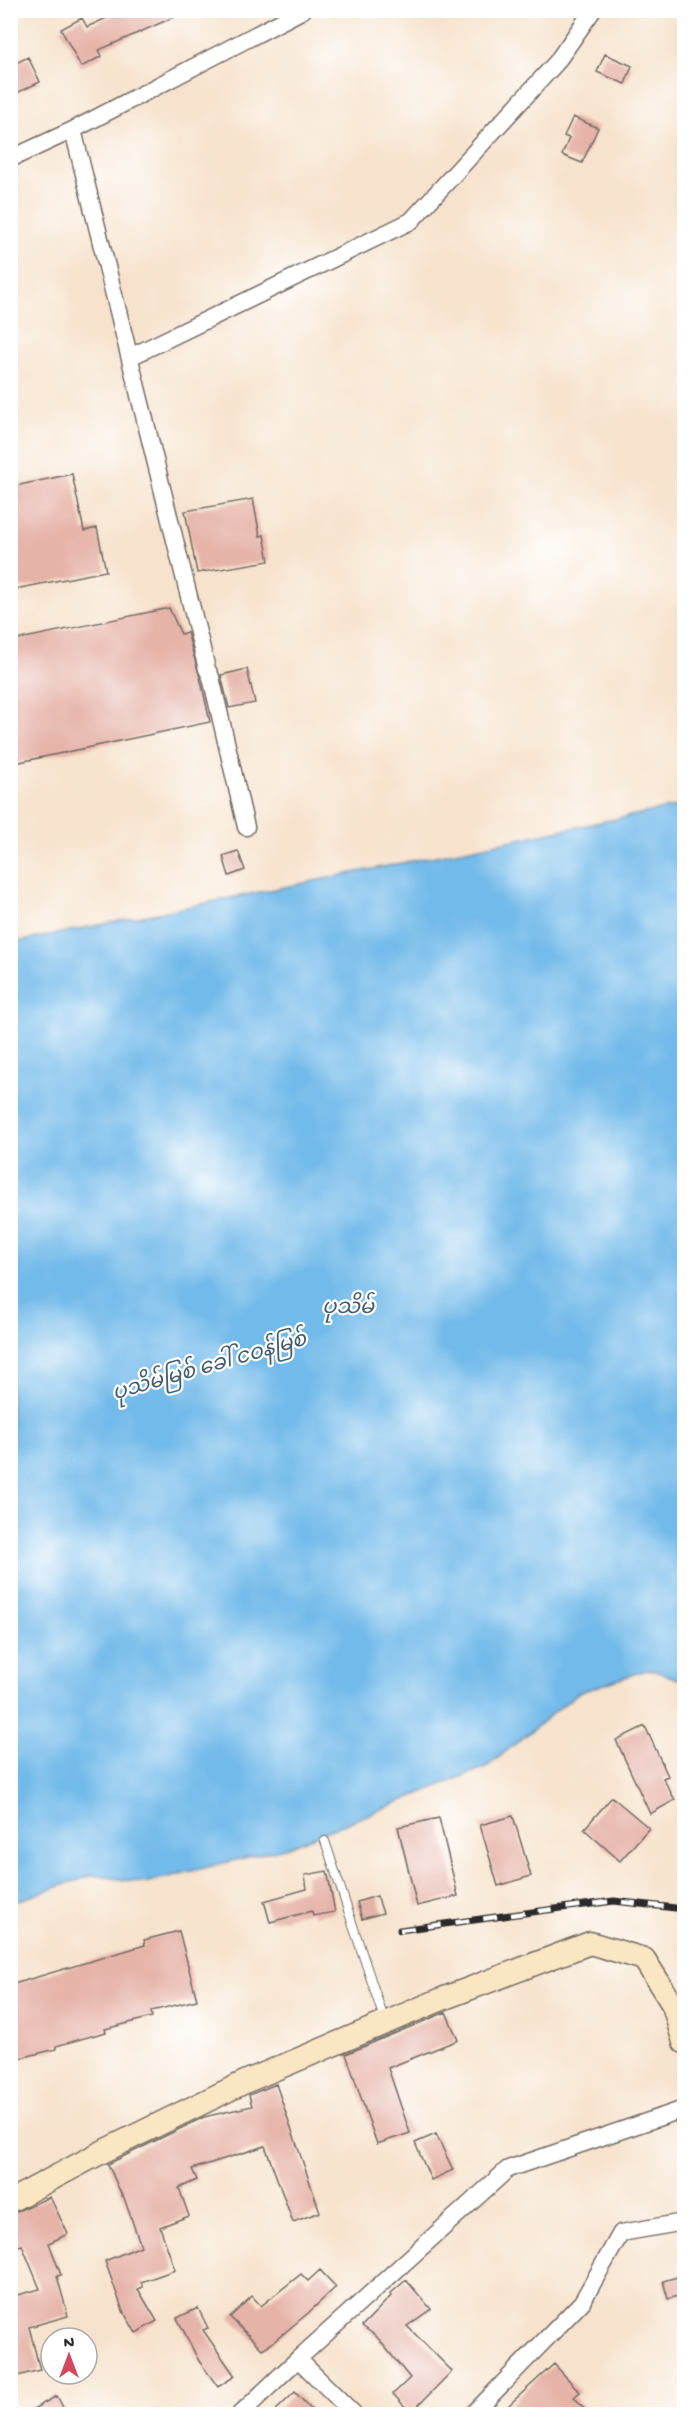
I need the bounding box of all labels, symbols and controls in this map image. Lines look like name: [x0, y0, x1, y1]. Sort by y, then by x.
water label: ပုသိမ်: [322, 1291, 375, 1323]
water label: ပုသိမ်မြစ် ခေါ် ငဝန်မြစ်: [108, 1323, 312, 1409]
north arrow: [39, 2326, 99, 2386]
text: N: [64, 2335, 75, 2354]

